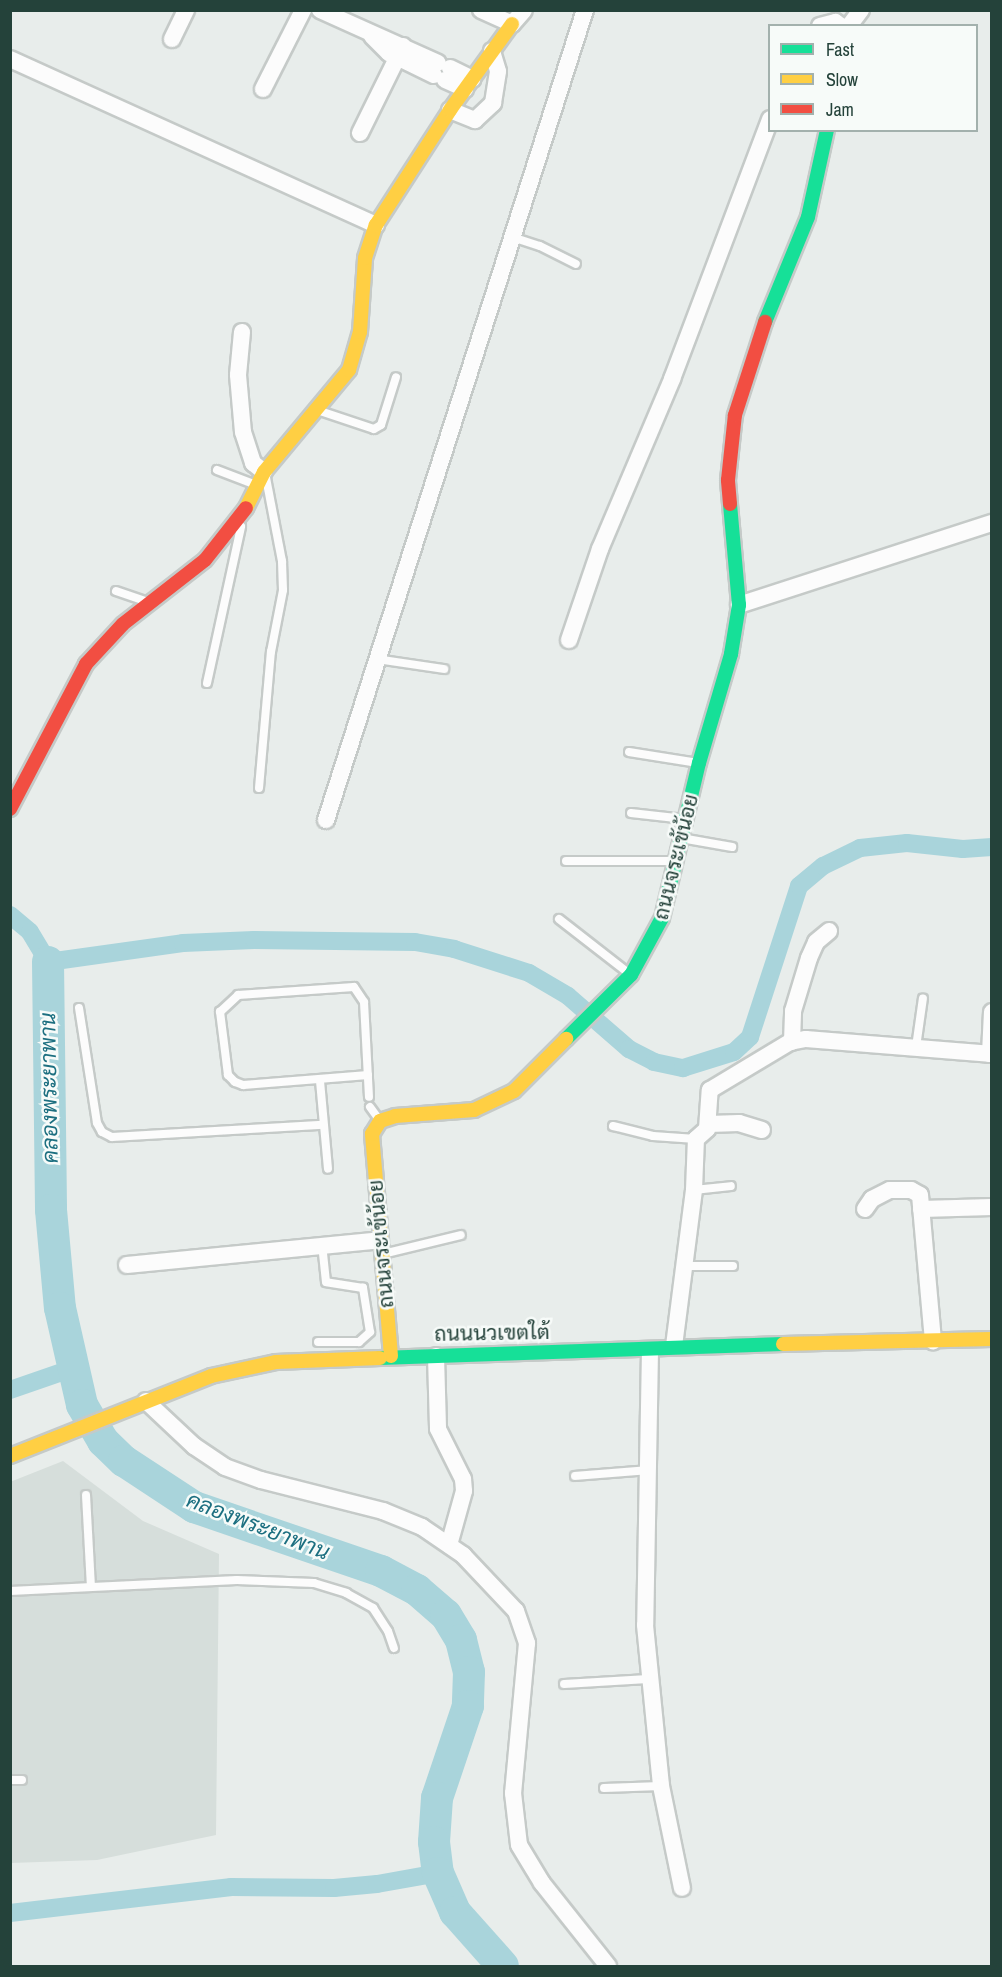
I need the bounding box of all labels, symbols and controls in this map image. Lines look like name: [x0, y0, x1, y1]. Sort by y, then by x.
legend: [768, 24, 978, 132]
text: Fast: [826, 37, 854, 62]
text: Slow: [826, 67, 858, 92]
text: Jam: [826, 97, 854, 122]
street label: ถนนจระเข้น้อย: [648, 792, 704, 922]
water label: คลองพระยาพาน: [34, 1012, 64, 1164]
street label: ถนนจระเข้น้อย: [363, 1179, 399, 1309]
street label: ถนนนวเขตใต้: [434, 1319, 550, 1347]
water label: คลองพระยาพาน: [183, 1487, 333, 1565]

